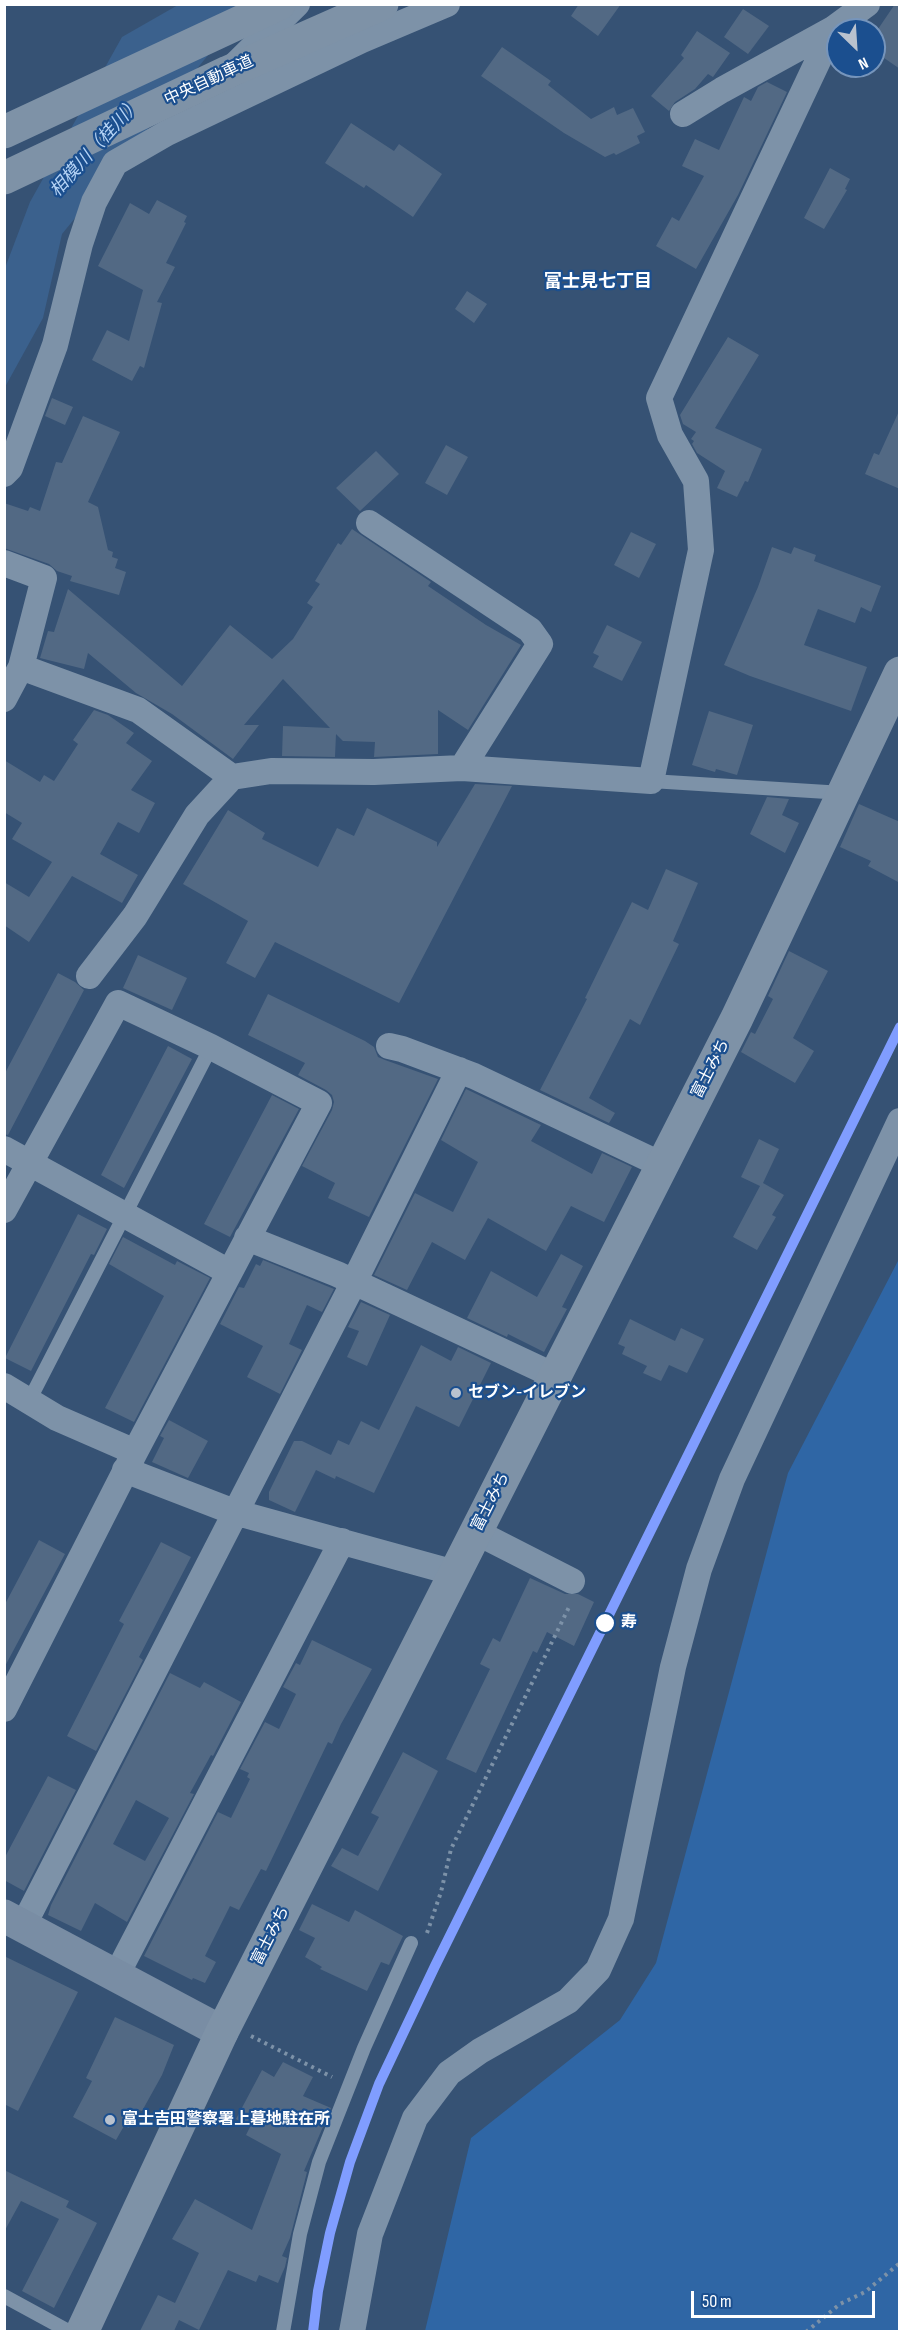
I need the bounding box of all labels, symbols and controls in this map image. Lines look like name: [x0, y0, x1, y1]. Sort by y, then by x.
north arrow: [826, 18, 886, 78]
street label: 中央自動車道: [161, 52, 257, 110]
text: N: [855, 53, 871, 73]
water label: 相模川（桂川）: [46, 94, 146, 202]
district label: 富士見七丁目: [544, 271, 652, 293]
street label: 富士みち: [688, 1036, 734, 1102]
place label: セブン-イレブン: [468, 1383, 586, 1403]
marker: セブン-イレブン: [449, 1386, 463, 1400]
street label: 富士みち: [468, 1469, 514, 1535]
marker: 寿: [594, 1612, 616, 1634]
place label: 寿: [621, 1613, 637, 1633]
street label: 富士みち: [248, 1903, 294, 1969]
place label: 富士吉田警察署上暮地駐在所: [122, 2110, 330, 2130]
marker: 富士吉田警察署上暮地駐在所: [103, 2113, 117, 2127]
scale bar: [694, 2279, 878, 2317]
text: 50 m: [702, 2291, 732, 2312]

